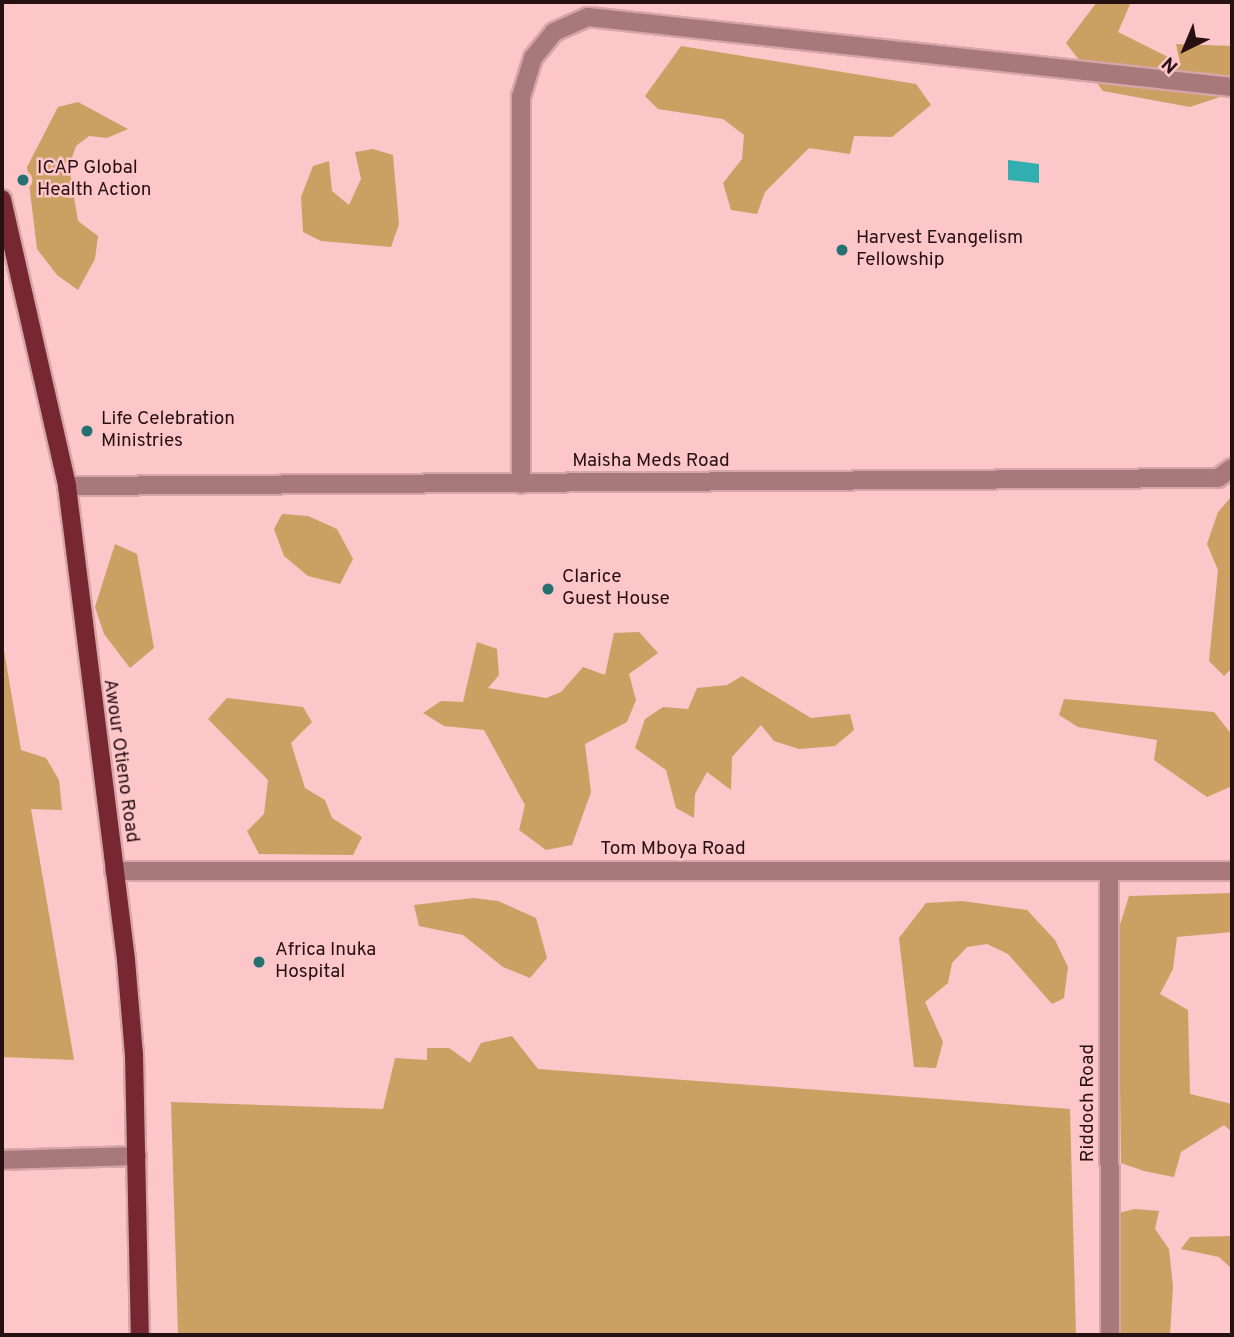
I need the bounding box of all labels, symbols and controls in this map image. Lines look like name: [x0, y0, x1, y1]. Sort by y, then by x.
north arrow: [1150, 14, 1220, 84]
text: N: [1158, 51, 1184, 78]
place label: ICAP Global Health Action: [37, 158, 152, 202]
marker: ICAP Global Health Action: [15, 172, 31, 188]
place label: Harvest Evangelism Fellowship: [856, 228, 1023, 272]
marker: Harvest Evangelism Fellowship: [834, 242, 850, 258]
place label: Life Celebration Ministries: [101, 409, 235, 453]
marker: Life Celebration Ministries: [79, 423, 95, 439]
street label: Maisha Meds Road: [572, 451, 730, 473]
place label: Clarice Guest House: [562, 567, 670, 611]
marker: Clarice Guest House: [540, 581, 556, 597]
street label: Awour Otieno Road: [97, 678, 143, 844]
street label: Tom Mboya Road: [600, 839, 746, 861]
place label: Africa Inuka Hospital: [275, 940, 376, 984]
marker: Africa Inuka Hospital: [249, 952, 269, 972]
street label: Riddoch Road: [1078, 1044, 1100, 1162]

